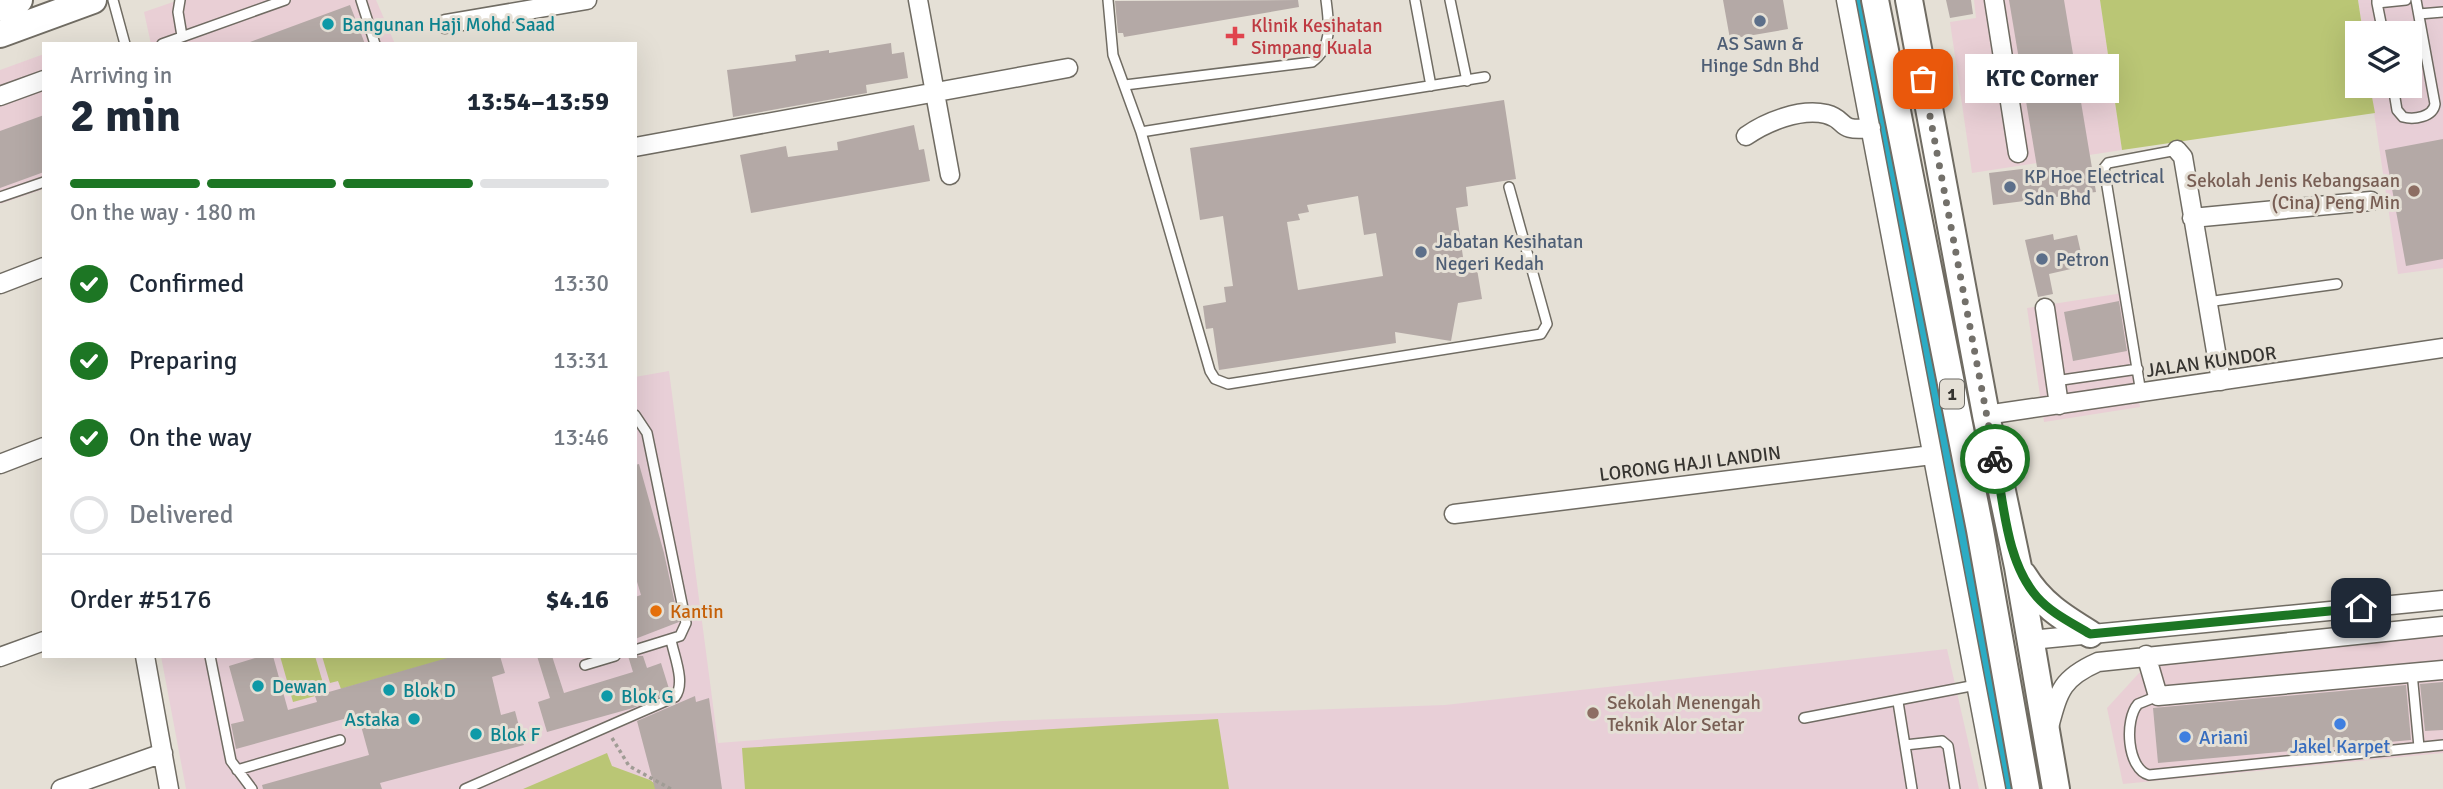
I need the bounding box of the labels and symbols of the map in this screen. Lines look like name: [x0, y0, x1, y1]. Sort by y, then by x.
place label: Bangunan Haji Mohd Saad: [342, 13, 555, 37]
marker: AS Sawn & Hinge Sdn Bhd: [1752, 13, 1768, 29]
place label: Klinik Kesihatan Simpang Kuala: [1251, 14, 1383, 60]
marker: Bangunan Haji Mohd Saad: [320, 16, 336, 32]
marker: Klinik Kesihatan Simpang Kuala: [1225, 26, 1245, 46]
place label: AS Sawn & Hinge Sdn Bhd: [1700, 32, 1820, 78]
pin: [1893, 49, 1953, 109]
callout: KTC Corner: [1965, 55, 2119, 104]
place label: KP Hoe Electrical Sdn Bhd: [2024, 165, 2165, 211]
place label: Sekolah Jenis Kebangsaan (Cina) Peng Min: [2187, 169, 2400, 215]
marker: KP Hoe Electrical Sdn Bhd: [2002, 179, 2018, 195]
marker: Sekolah Jenis Kebangsaan (Cina) Peng Min: [2406, 183, 2422, 199]
place label: Jabatan Kesihatan Negeri Kedah: [1435, 230, 1583, 276]
marker: Jabatan Kesihatan Negeri Kedah: [1413, 244, 1429, 260]
place label: Petron: [2056, 248, 2109, 272]
marker: Petron: [2034, 251, 2050, 267]
street label: JALAN KUNDOR: [2144, 341, 2278, 383]
road number: 1: [1940, 380, 1964, 408]
courier: [1960, 424, 2030, 494]
street label: LORONG HAJI LANDIN: [1598, 441, 1782, 487]
pin: [2331, 578, 2391, 638]
place label: Kantin: [670, 600, 724, 624]
marker: Kantin: [648, 603, 664, 619]
place label: Dewan: [272, 675, 327, 699]
marker: Dewan: [250, 678, 266, 694]
place label: Blok D: [403, 679, 456, 703]
marker: Blok D: [381, 682, 397, 698]
place label: Blok G: [621, 685, 674, 709]
marker: Blok G: [599, 688, 615, 704]
place label: Sekolah Menengah Teknik Alor Setar: [1607, 691, 1761, 737]
marker: Sekolah Menengah Teknik Alor Setar: [1585, 705, 1601, 721]
place label: Astaka: [345, 708, 400, 732]
marker: Astaka: [406, 711, 422, 727]
marker: Jakel Karpet: [2332, 716, 2348, 732]
place label: Blok F: [490, 723, 540, 747]
marker: Blok F: [468, 726, 484, 742]
place label: Ariani: [2199, 726, 2248, 750]
marker: Ariani: [2177, 729, 2193, 745]
place label: Jakel Karpet: [2290, 735, 2390, 759]

